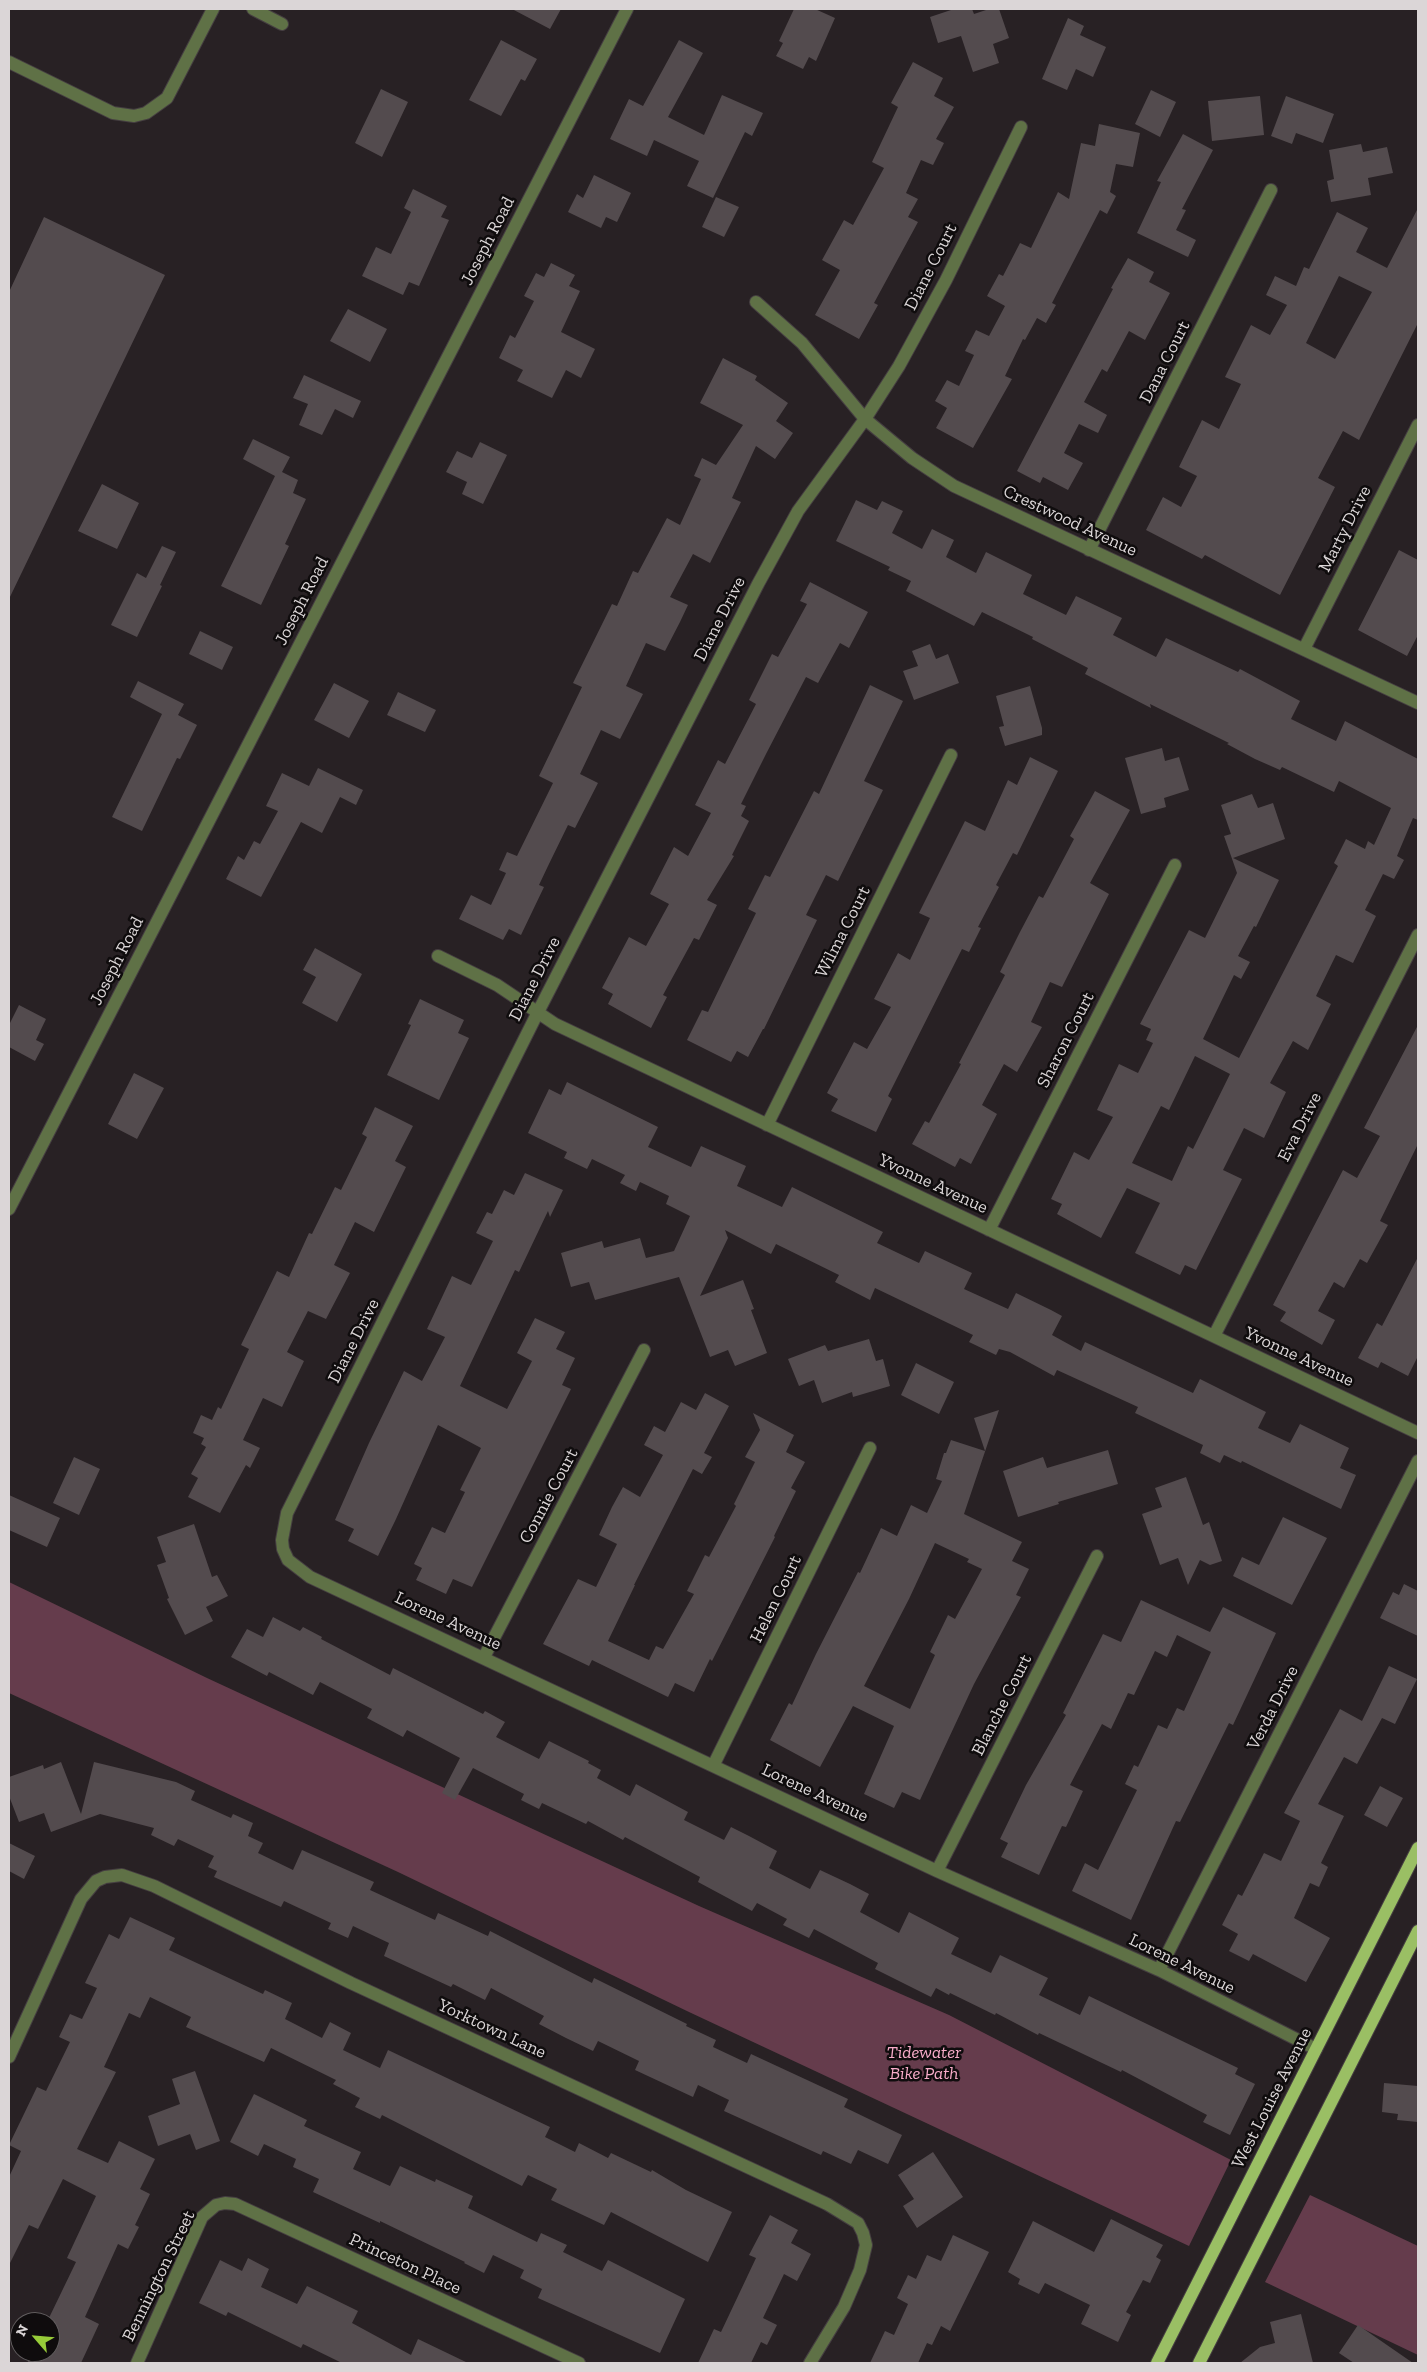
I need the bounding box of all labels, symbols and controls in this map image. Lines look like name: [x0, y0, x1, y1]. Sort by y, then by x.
street label: Joseph Road: [457, 193, 519, 289]
street label: Diane Court: [900, 220, 962, 314]
street label: Dana Court: [1135, 317, 1195, 407]
street label: Crestwood Avenue: [1000, 481, 1140, 561]
street label: Marty Drive: [1314, 482, 1376, 576]
street label: Joseph Road: [271, 553, 333, 649]
street label: Diane Drive: [690, 573, 750, 665]
street label: Wilma Court: [811, 883, 875, 981]
street label: Joseph Road: [86, 913, 148, 1009]
street label: Diane Drive: [505, 933, 565, 1025]
street label: Sharon Court: [1033, 988, 1099, 1092]
street label: Eva Drive: [1273, 1089, 1327, 1165]
street label: Yvonne Avenue: [875, 1149, 991, 1219]
street label: Diane Drive: [324, 1295, 384, 1387]
street label: Yvonne Avenue: [1241, 1322, 1357, 1392]
street label: Connie Court: [515, 1445, 583, 1547]
street label: Helen Court: [746, 1552, 806, 1646]
street label: Lorene Avenue: [391, 1587, 505, 1655]
street label: Blanche Court: [967, 1651, 1037, 1759]
street label: Verda Drive: [1243, 1662, 1303, 1754]
street label: Lorene Avenue: [758, 1759, 872, 1827]
street label: Lorene Avenue: [1126, 1929, 1238, 1999]
street label: Yorktown Lane: [434, 1995, 550, 2063]
street label: West Louise Avenue: [1227, 2024, 1317, 2172]
park label: Tidewater Bike Path: [887, 2042, 961, 2084]
street label: Bennington Street: [118, 2207, 200, 2345]
street label: Princeton Place: [346, 2229, 464, 2299]
north arrow: [10, 2312, 60, 2362]
text: N: [12, 2322, 32, 2339]

